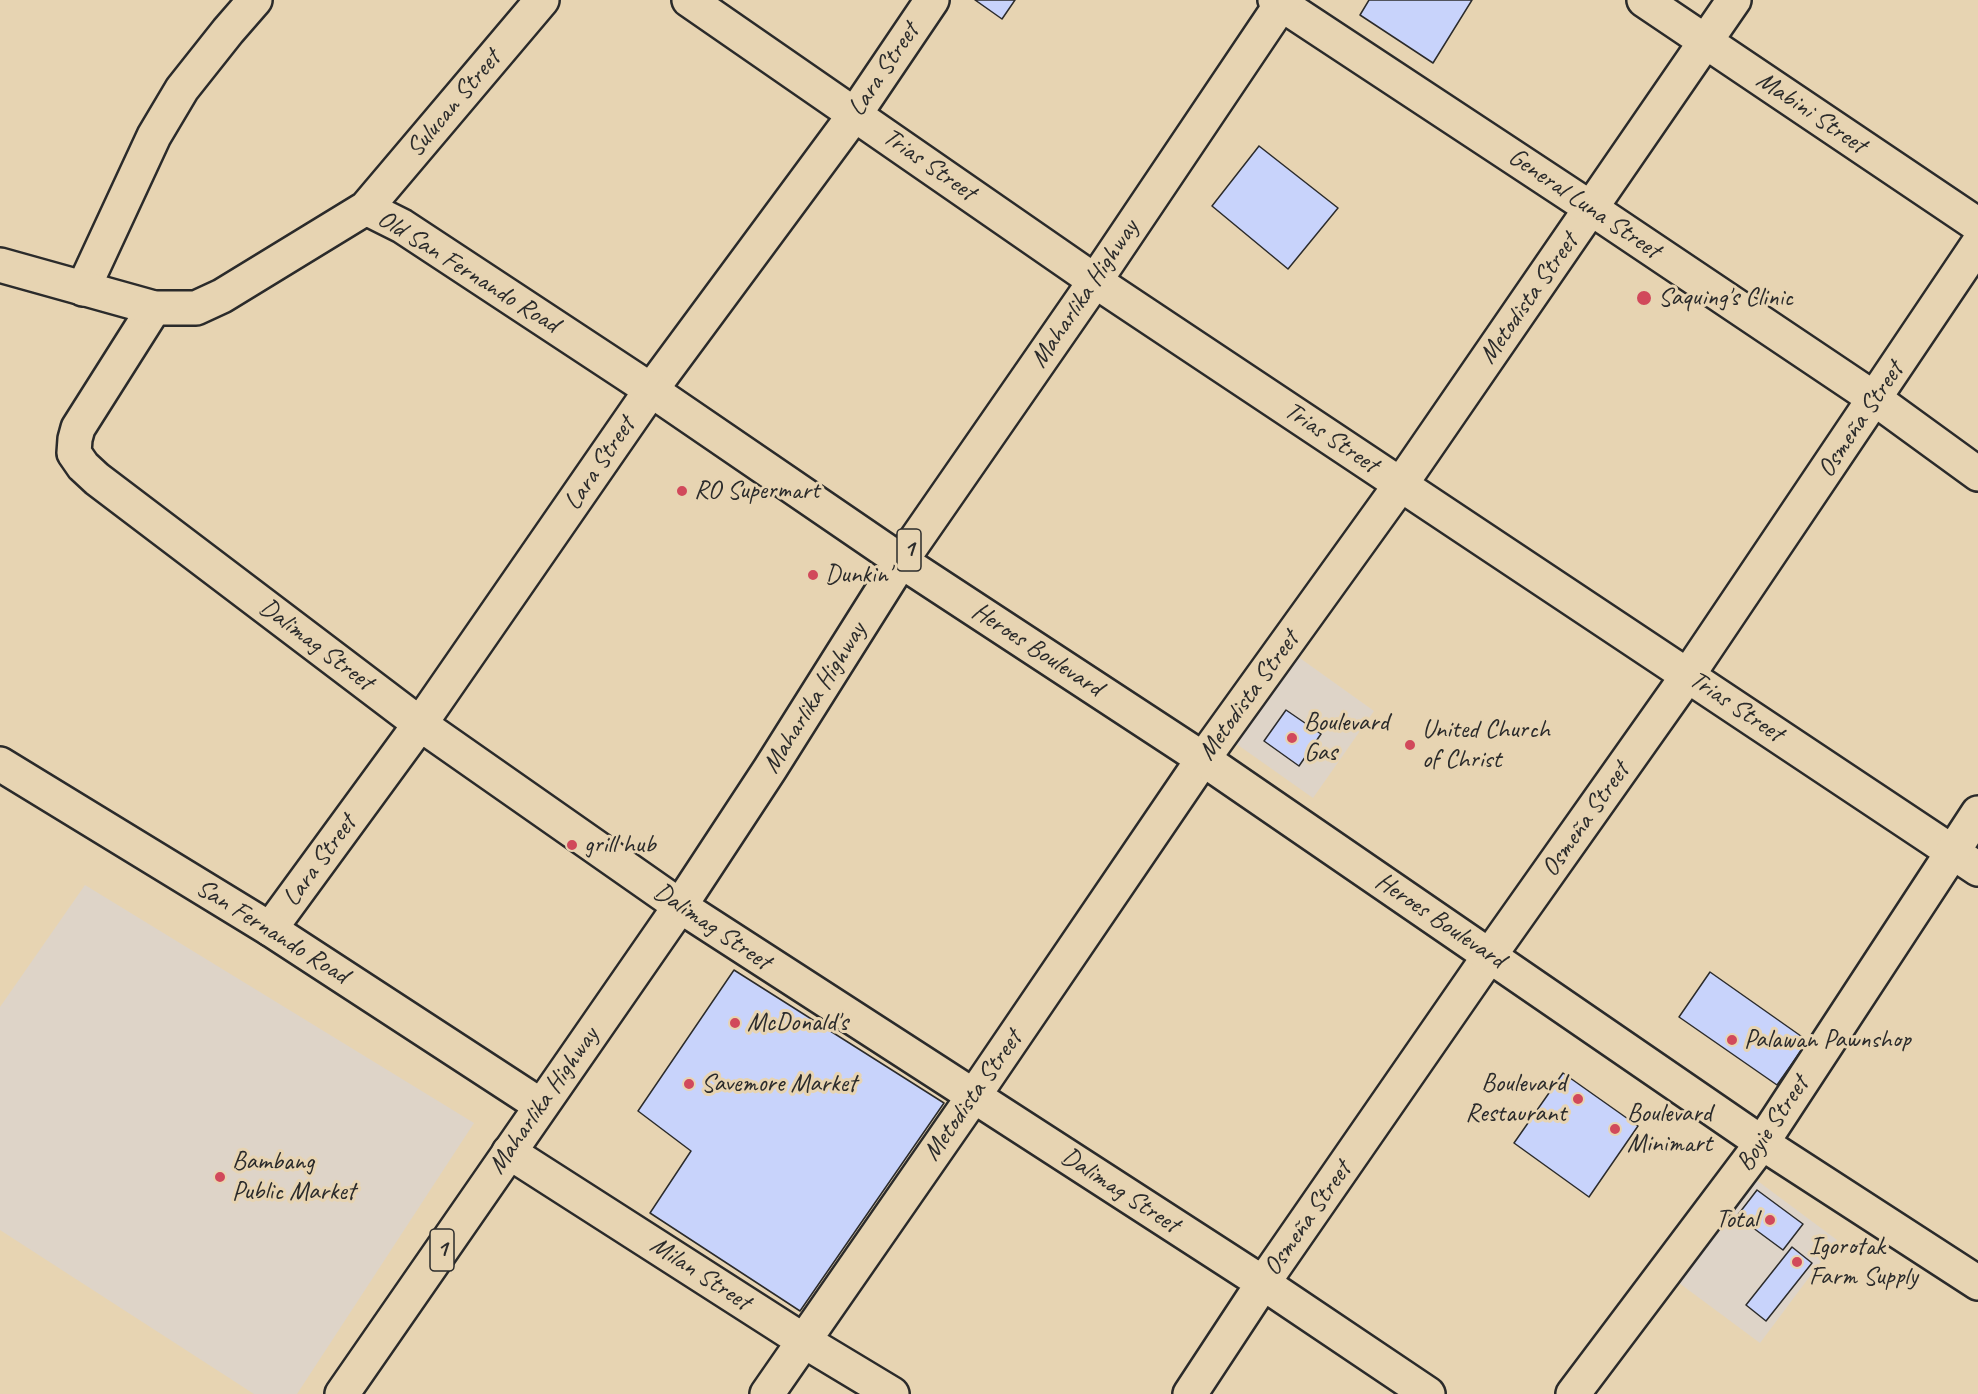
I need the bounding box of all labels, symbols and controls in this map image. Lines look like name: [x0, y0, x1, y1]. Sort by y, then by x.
street label: Lara Street: [842, 18, 926, 122]
street label: Sulucan Street: [400, 44, 508, 164]
street label: Mabini Street: [1750, 65, 1872, 161]
street label: Trias Street: [876, 122, 982, 208]
street label: General Luna Street: [1502, 142, 1666, 266]
street label: Old San Fernando Road: [371, 204, 565, 340]
street label: Maharlika Highway: [1024, 214, 1146, 374]
street label: Metodista Street: [1473, 228, 1585, 370]
place label: Saquing's Clinic: [1658, 282, 1793, 314]
marker: Saquing's Clinic: [1635, 289, 1653, 307]
street label: Osmeña Street: [1811, 356, 1911, 484]
street label: Trias Street: [1278, 395, 1384, 481]
street label: Lara Street: [558, 412, 642, 516]
place label: RO Supermart: [694, 475, 819, 507]
marker: RO Supermart: [675, 484, 689, 498]
road number: 1: [897, 529, 921, 571]
place label: Dunkin': [825, 559, 890, 591]
marker: Dunkin': [806, 568, 820, 582]
street label: Dalimag Street: [253, 592, 379, 698]
street label: Heroes Boulevard: [966, 596, 1108, 704]
street label: Maharlika Highway: [756, 617, 874, 779]
street label: Metodista Street: [1192, 625, 1306, 767]
street label: Trias Street: [1683, 664, 1789, 750]
place label: Boulevard Gas: [1304, 707, 1389, 768]
place label: United Church of Christ: [1422, 714, 1550, 776]
marker: Boulevard Gas: [1285, 731, 1299, 745]
marker: United Church of Christ: [1403, 738, 1417, 752]
street label: Osmeña Street: [1535, 757, 1637, 883]
street label: Lara Street: [276, 809, 364, 913]
place label: grill hub: [584, 829, 656, 861]
marker: grill hub: [565, 838, 579, 852]
street label: Heroes Boulevard: [1369, 866, 1511, 976]
street label: San Fernando Road: [190, 873, 354, 991]
street label: Dalimag Street: [648, 876, 776, 978]
place label: McDonald's: [747, 1007, 848, 1039]
marker: McDonald's: [728, 1016, 742, 1030]
street label: Maharlika Highway: [482, 1022, 606, 1180]
place label: Palawan Pawnshop: [1744, 1024, 1911, 1056]
street label: Metodista Street: [917, 1025, 1029, 1167]
marker: Palawan Pawnshop: [1725, 1033, 1739, 1047]
place label: Savemore Market: [701, 1068, 856, 1100]
place label: Boulevard Restaurant: [1465, 1068, 1566, 1130]
street label: Boyie Street: [1730, 1071, 1816, 1177]
marker: Savemore Market: [682, 1077, 696, 1091]
marker: Boulevard Restaurant: [1571, 1092, 1585, 1106]
place label: Boulevard Minimart: [1627, 1098, 1712, 1160]
marker: Boulevard Minimart: [1608, 1122, 1622, 1136]
street label: Dalimag Street: [1055, 1141, 1185, 1241]
place label: Bambang Public Market: [232, 1146, 355, 1208]
street label: Osmeña Street: [1257, 1156, 1359, 1282]
marker: Bambang Public Market: [213, 1170, 227, 1184]
place label: Total: [1716, 1204, 1758, 1236]
marker: Total: [1763, 1213, 1777, 1227]
road number: 1: [430, 1229, 454, 1271]
street label: Milan Street: [644, 1230, 756, 1318]
place label: Igorotak Farm Supply: [1809, 1231, 1918, 1292]
marker: Igorotak Farm Supply: [1790, 1255, 1804, 1269]

